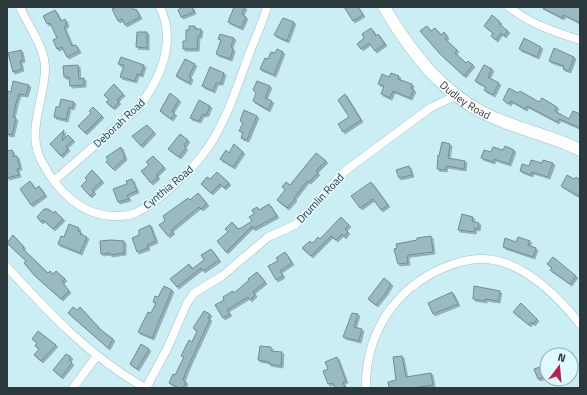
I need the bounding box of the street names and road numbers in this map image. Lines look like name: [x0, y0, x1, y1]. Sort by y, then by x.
street label: Dudley Road: [436, 77, 493, 123]
street label: Deborah Road: [90, 95, 149, 151]
street label: Cynthia Road: [140, 161, 197, 213]
street label: Drumlin Road: [293, 169, 347, 227]

